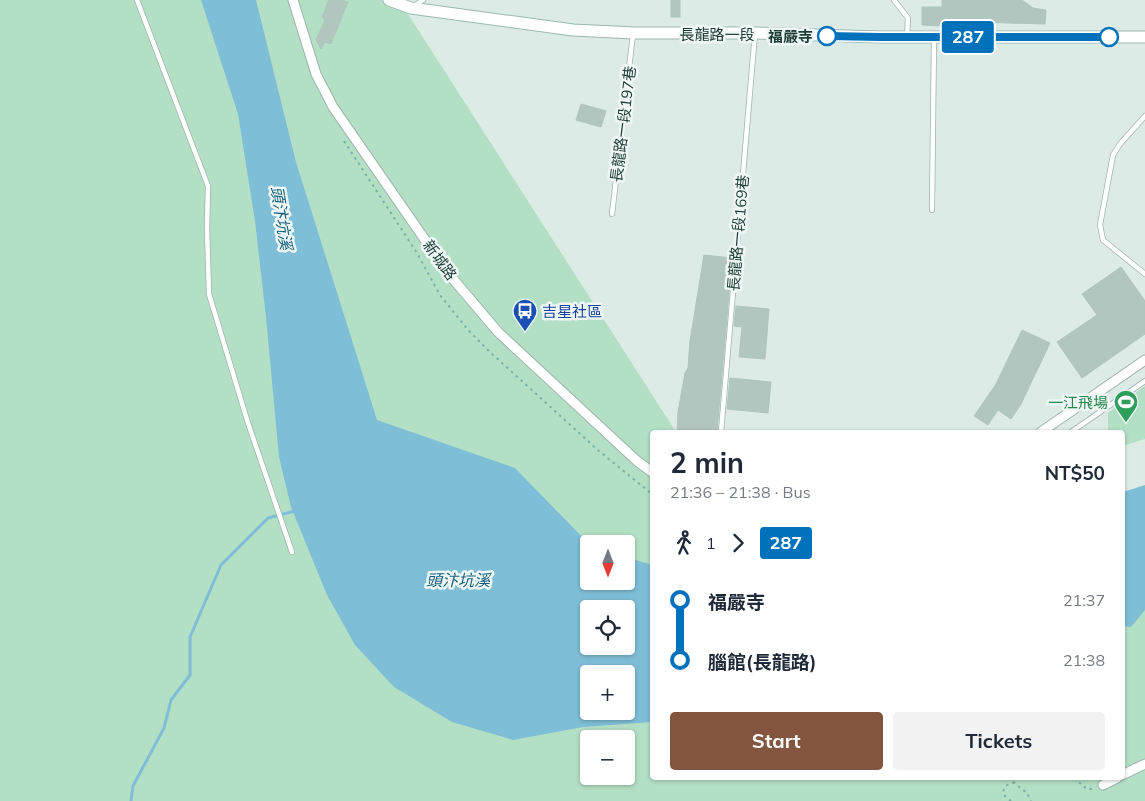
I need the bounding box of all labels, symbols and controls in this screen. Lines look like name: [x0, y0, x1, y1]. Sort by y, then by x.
line badge: 287: [939, 21, 997, 53]
street label: 長龍路一段: [679, 25, 755, 44]
text: 287: [952, 25, 984, 48]
marker: 福嚴寺: [817, 26, 837, 46]
place label: 福嚴寺: [768, 27, 813, 46]
unlabelled marker: [1099, 27, 1119, 47]
street label: 長龍路一段197巷: [606, 65, 640, 183]
street label: 長龍路一段169巷: [723, 174, 753, 292]
water label: 頭汴坑溪: [267, 185, 297, 253]
street label: 新城路: [419, 236, 461, 284]
bus stop icon: 吉星社區: [512, 298, 538, 332]
place label: 吉星社區: [542, 302, 602, 321]
sports icon: 一江飛場: [1113, 389, 1139, 423]
place label: 一江飛場: [1048, 393, 1108, 412]
text: 2 min: [670, 445, 744, 480]
text: NT$50: [1045, 461, 1105, 485]
text: 21:36 – 21:38 · Bus: [670, 482, 811, 502]
icon: walk: [670, 529, 698, 557]
icon: forward: [724, 529, 752, 557]
text: 287: [770, 531, 802, 554]
text: 1: [706, 533, 716, 553]
north arrow: [580, 535, 635, 590]
map controls: [580, 535, 635, 785]
water label: 頭汴坑溪: [426, 570, 492, 590]
text: 福嚴寺: [708, 590, 765, 614]
text: 21:37: [1063, 590, 1105, 610]
button: locate: [580, 600, 635, 655]
text: 腦館(長龍路): [708, 650, 817, 674]
text: 21:38: [1063, 650, 1105, 670]
button: +: [580, 665, 635, 720]
button: Start: [670, 712, 883, 770]
button: Tickets: [893, 712, 1105, 770]
button: −: [580, 730, 635, 785]

